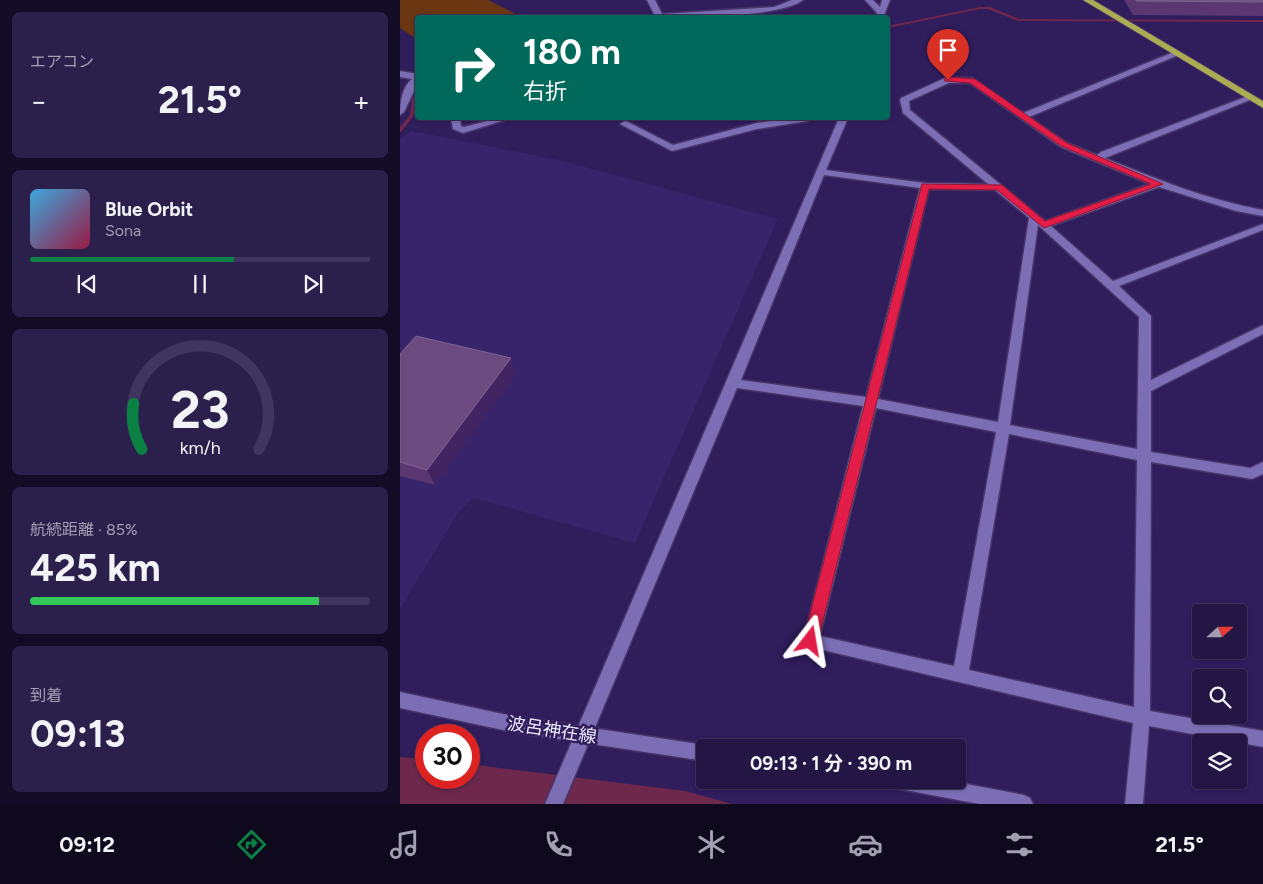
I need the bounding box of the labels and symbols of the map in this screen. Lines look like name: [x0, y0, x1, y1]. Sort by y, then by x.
pin: [927, 29, 969, 80]
north arrow: [1192, 604, 1248, 659]
position arrow: [783, 614, 835, 666]
street label: 波呂神在線: [506, 712, 598, 748]
speed limit sign: 30: [415, 724, 480, 789]

